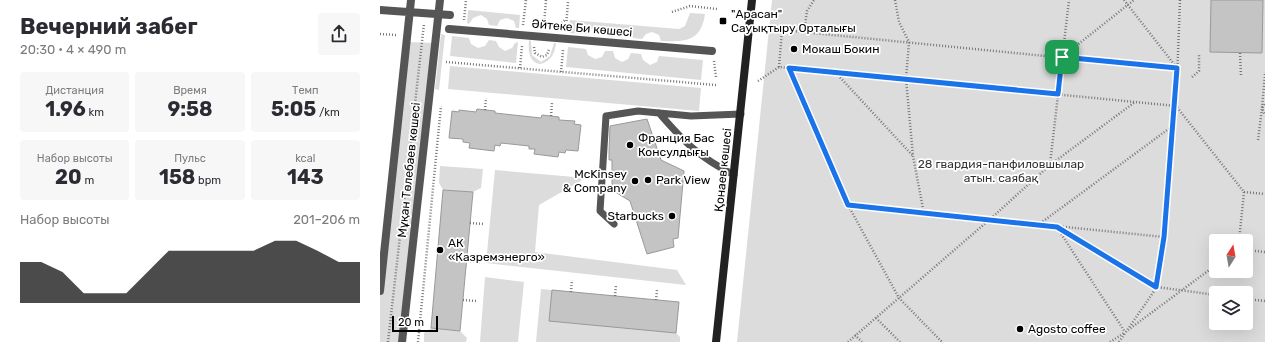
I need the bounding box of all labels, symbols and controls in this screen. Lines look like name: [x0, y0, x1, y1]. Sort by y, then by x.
place label: "Арасан" Сауықтыру Орталығы: [731, 7, 856, 35]
text: Вечерний забег: [20, 13, 198, 40]
button: share: [318, 13, 360, 55]
marker: "Арасан" Сауықтыру Орталығы: [718, 16, 728, 26]
street label: Әйтеке Би көшесі: [531, 17, 633, 39]
pin: [1045, 40, 1079, 74]
text: 20:30 · 4 × 490 m: [20, 42, 126, 57]
place label: Мокаш Бокин: [802, 42, 879, 56]
marker: Мокаш Бокин: [789, 44, 799, 54]
icon: arrive: [1051, 46, 1073, 68]
text: Дистанция: [45, 84, 104, 97]
text: Время: [173, 84, 207, 97]
text: Темп: [292, 84, 319, 97]
text: 1.96: [45, 97, 86, 121]
text: 9:58: [167, 97, 213, 121]
text: 5:05: [271, 97, 316, 121]
street label: Мұқан Төлебаев көшесі: [395, 102, 423, 238]
text: km: [86, 106, 104, 119]
text: /km: [316, 106, 340, 119]
street label: Қонаев көшесі: [712, 127, 734, 213]
place label: Франция Бас Консулдығы: [638, 131, 715, 159]
marker: Франция Бас Консулдығы: [625, 140, 635, 150]
text: Набор высоты: [37, 152, 112, 165]
text: Пульс: [174, 152, 206, 165]
text: kcal: [295, 152, 315, 165]
park label: 28 гвардия-панфиловшылар атын. саябақ: [918, 157, 1084, 185]
text: 20: [55, 165, 82, 189]
text: 158: [159, 165, 195, 189]
text: 143: [287, 165, 324, 189]
place label: McKinsey & Company: [563, 167, 627, 195]
place label: Park View: [656, 173, 711, 187]
text: m: [82, 174, 94, 187]
text: bpm: [195, 174, 221, 187]
marker: Park View: [643, 175, 653, 185]
marker: McKinsey & Company: [630, 176, 640, 186]
place label: Starbucks: [607, 209, 664, 223]
marker: Starbucks: [667, 211, 677, 221]
text: Набор высоты: [20, 212, 109, 227]
text: 201–206 m: [293, 212, 360, 227]
north arrow: [1209, 234, 1253, 278]
map controls: [1209, 234, 1253, 330]
place label: АК «Казремэнерго»: [448, 236, 545, 264]
marker: АК «Казремэнерго»: [435, 245, 445, 255]
button: layers: [1209, 286, 1253, 330]
scale bar: [392, 314, 438, 333]
text: 20 m: [398, 316, 424, 329]
place label: Agosto coffee: [1028, 322, 1106, 336]
marker: Agosto coffee: [1015, 324, 1025, 334]

